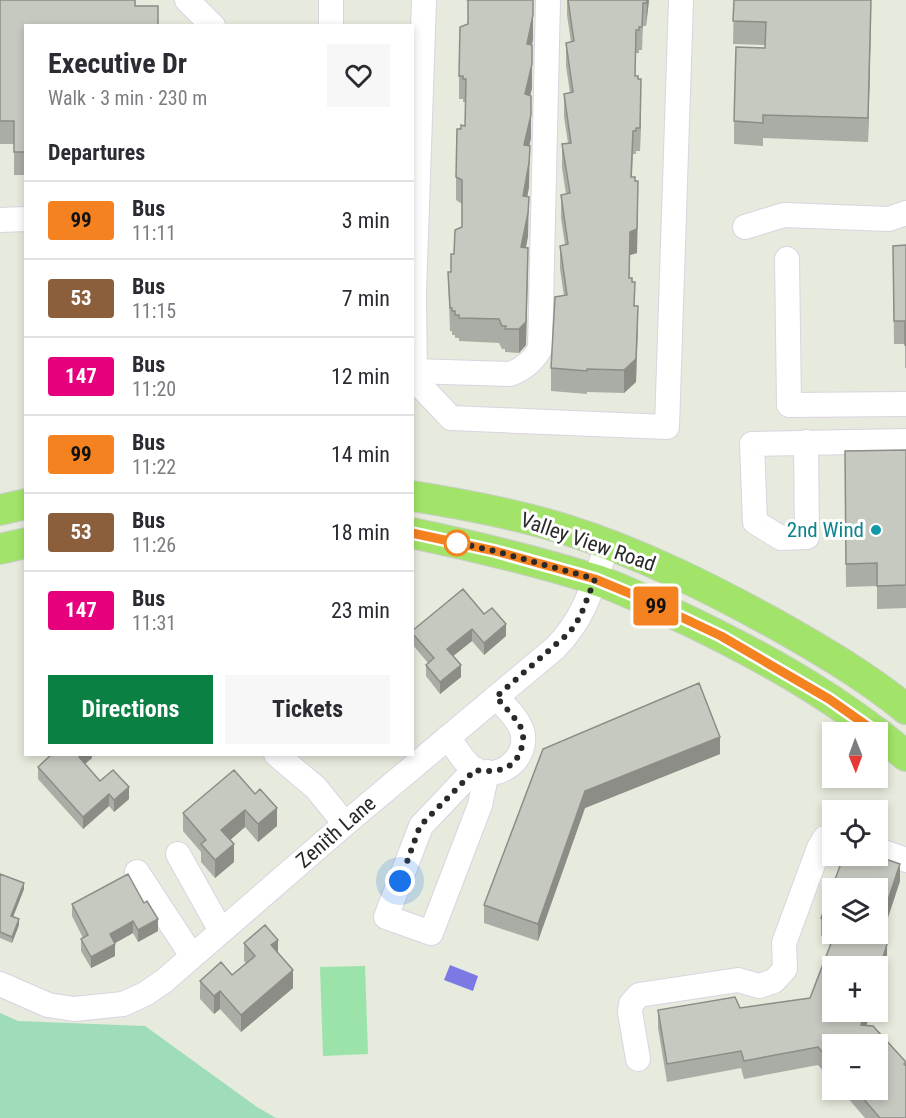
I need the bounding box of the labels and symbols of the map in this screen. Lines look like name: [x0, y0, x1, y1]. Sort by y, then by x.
street label: Valley View Road: [517, 508, 659, 576]
place label: 2nd Wind: [787, 518, 864, 542]
marker: 2nd Wind: [869, 523, 883, 537]
unlabelled marker: [444, 530, 470, 556]
line badge: 99: [629, 586, 683, 626]
north arrow: [822, 722, 888, 788]
street label: Zenith Lane: [292, 791, 381, 873]
your location: [385, 866, 415, 896]

